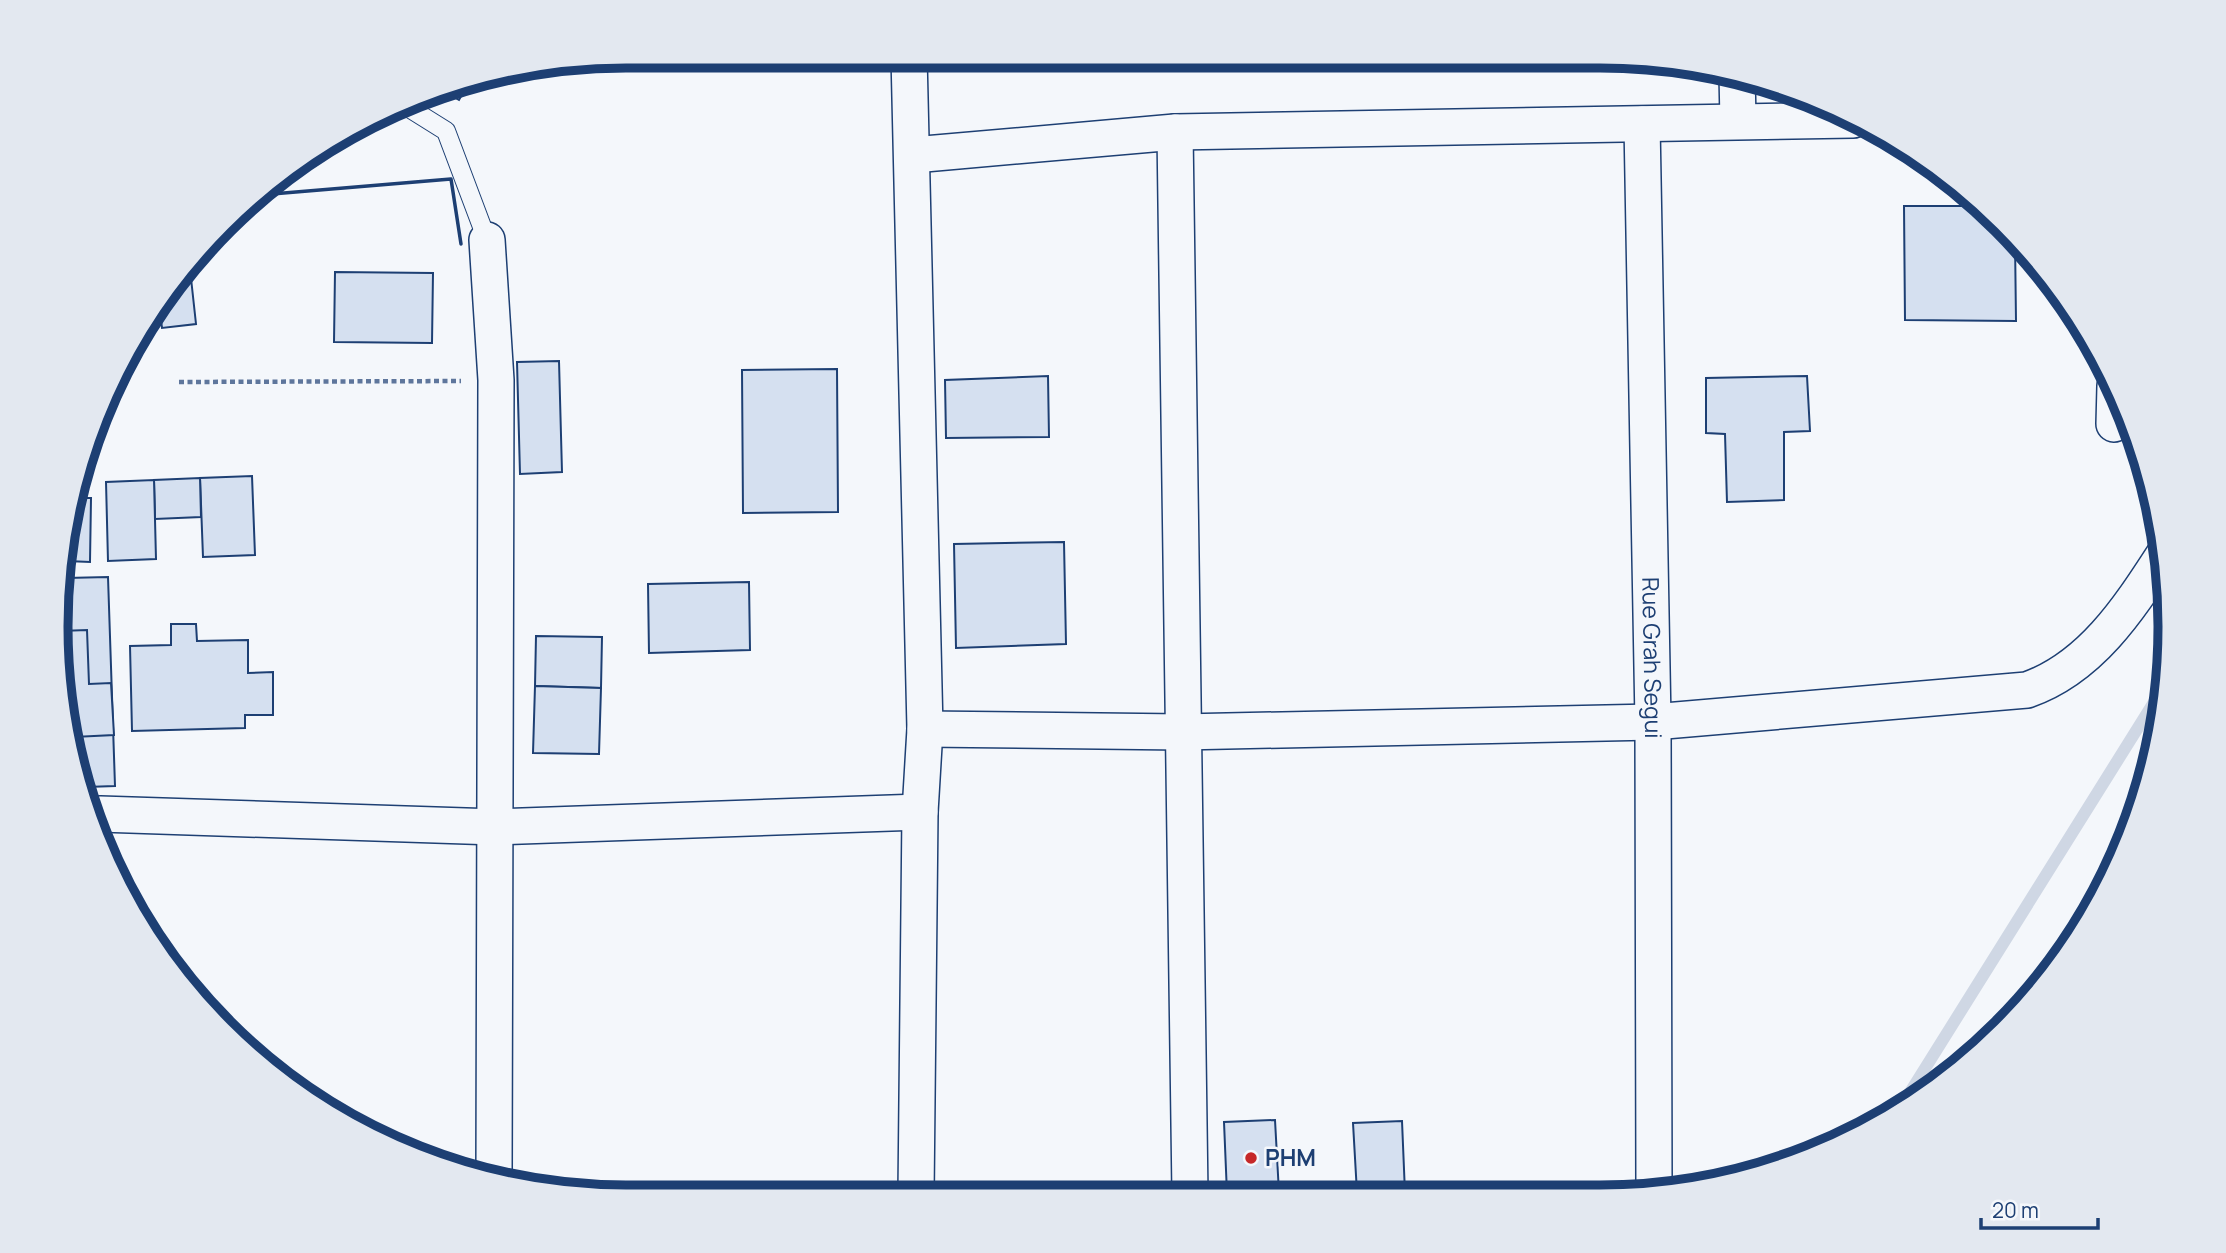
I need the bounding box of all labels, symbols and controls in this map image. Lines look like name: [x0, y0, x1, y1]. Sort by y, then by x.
street label: Rue Grah Segui: [1635, 577, 1670, 739]
place label: PHM: [1265, 1141, 1316, 1173]
marker: PHM: [1243, 1150, 1259, 1166]
scale bar: [1981, 1186, 2098, 1230]
text: 20 m: [1992, 1196, 2039, 1224]

